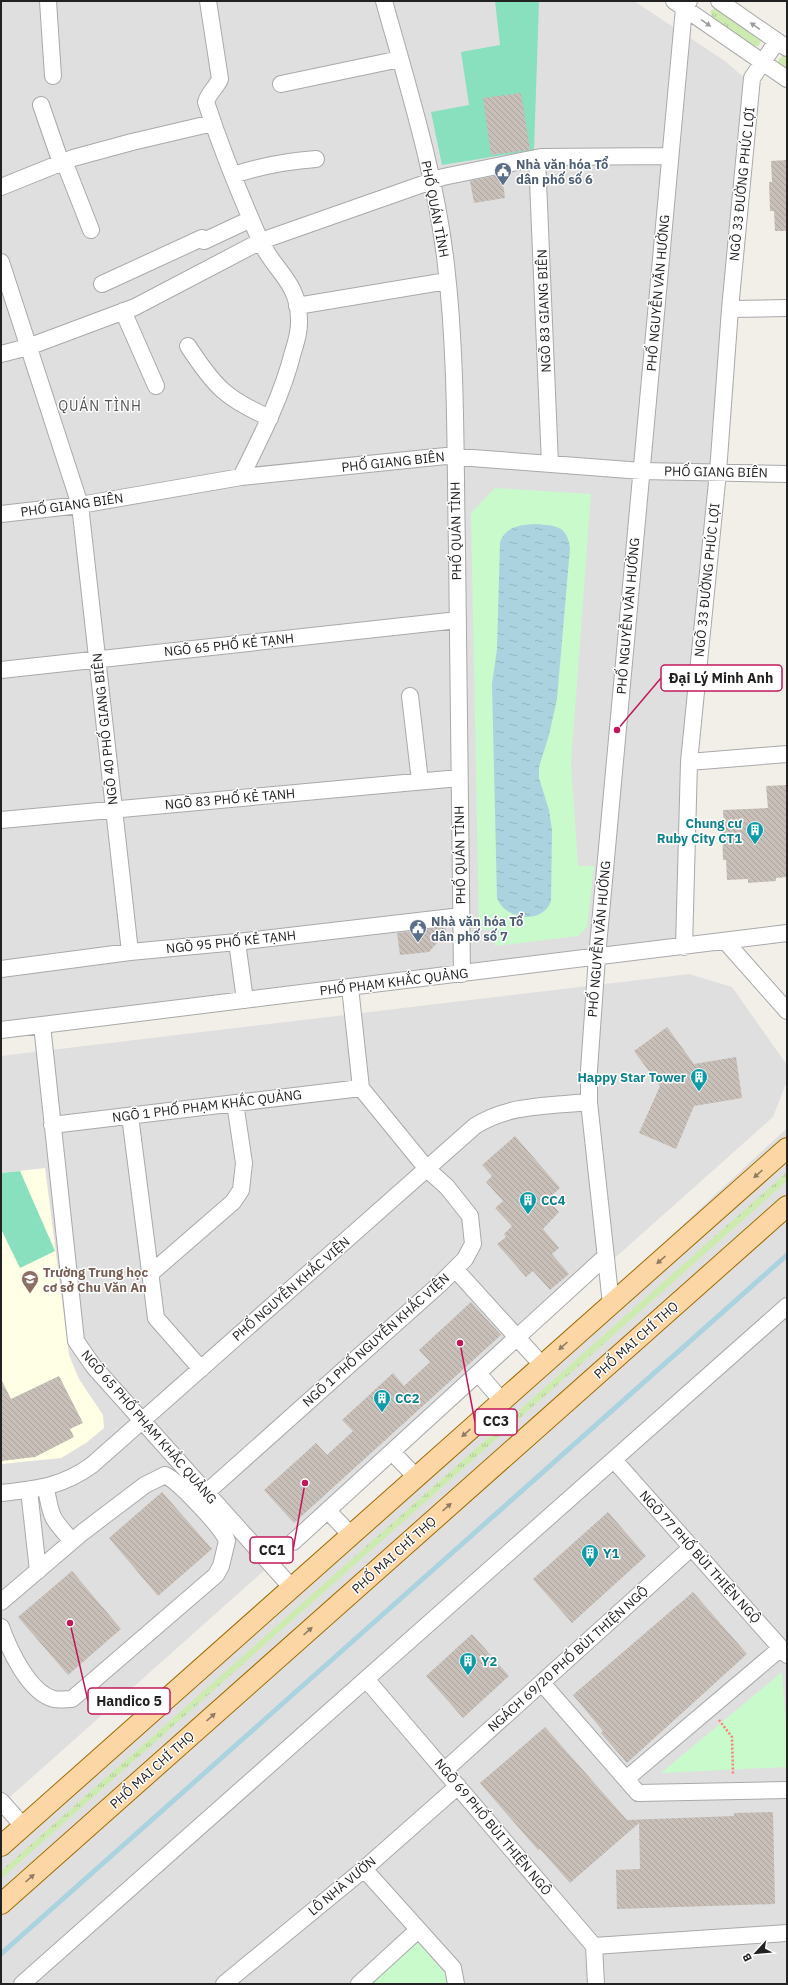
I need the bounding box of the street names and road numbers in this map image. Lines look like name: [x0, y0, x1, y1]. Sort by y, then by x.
street label: NGÕ 33 ĐƯỜNG PHÚC LỢI: [725, 106, 759, 262]
street label: PHỐ QUÁN TÌNH: [417, 159, 455, 259]
street label: PHỐ NGUYỄN VĂN HƯỞNG: [641, 214, 673, 372]
street label: NGÕ 83 GIANG BIÊN: [533, 249, 555, 373]
street label: PHỐ GIANG BIÊN: [340, 446, 445, 476]
street label: PHỐ GIANG BIÊN: [664, 461, 768, 481]
street label: PHỐ QUÁN TÌNH: [445, 481, 465, 581]
street label: PHỐ GIANG BIÊN: [19, 487, 125, 521]
street label: NGÕ 33 ĐƯỜNG PHÚC LỢI: [690, 502, 724, 658]
street label: PHỐ NGUYỄN VĂN HƯỞNG: [611, 537, 643, 695]
street label: NGÕ 65 PHỐ KẺ TẠNH: [163, 628, 295, 660]
street label: NGÕ 40 PHỐ GIANG BIÊN: [87, 652, 121, 806]
street label: NGÕ 83 PHỐ KẺ TẠNH: [164, 783, 296, 813]
street label: PHỐ QUÁN TÌNH: [449, 805, 469, 905]
street label: PHỐ NGUYỄN VĂN HƯỞNG: [582, 860, 614, 1018]
street label: NGÕ 95 PHỐ KẺ TẠNH: [165, 925, 297, 957]
street label: PHỐ PHẠM KHẮC QUẢNG: [319, 962, 469, 1000]
street label: NGÕ 1 PHỐ PHẠM KHẮC QUẢNG: [111, 1084, 303, 1126]
street label: PHỐ NGUYỄN KHẮC VIỆN: [227, 1232, 353, 1345]
street label: NGÕ 1 PHỐ NGUYỄN KHẮC VIỆN: [298, 1268, 453, 1411]
street label: PHỐ MAI CHÍ THỌ: [589, 1296, 682, 1382]
street label: NGÕ 65 PHỐ PHẠM KHẮC QUẢNG: [77, 1345, 222, 1508]
street label: NGÕ 77 PHỐ BÙI THIỆN NGỘ: [636, 1486, 766, 1627]
street label: PHỐ MAI CHÍ THỌ: [347, 1511, 440, 1597]
street label: NGÁCH 69/20 PHỐ BÙI THIỆN NGỘ: [483, 1581, 652, 1736]
street label: PHỐ MAI CHÍ THỌ: [105, 1726, 198, 1812]
street label: NGÕ 69 PHỐ BÙI THIỆN NGÔ: [431, 1754, 557, 1899]
street label: LÔ NHÀ VƯỜN: [305, 1853, 379, 1919]

